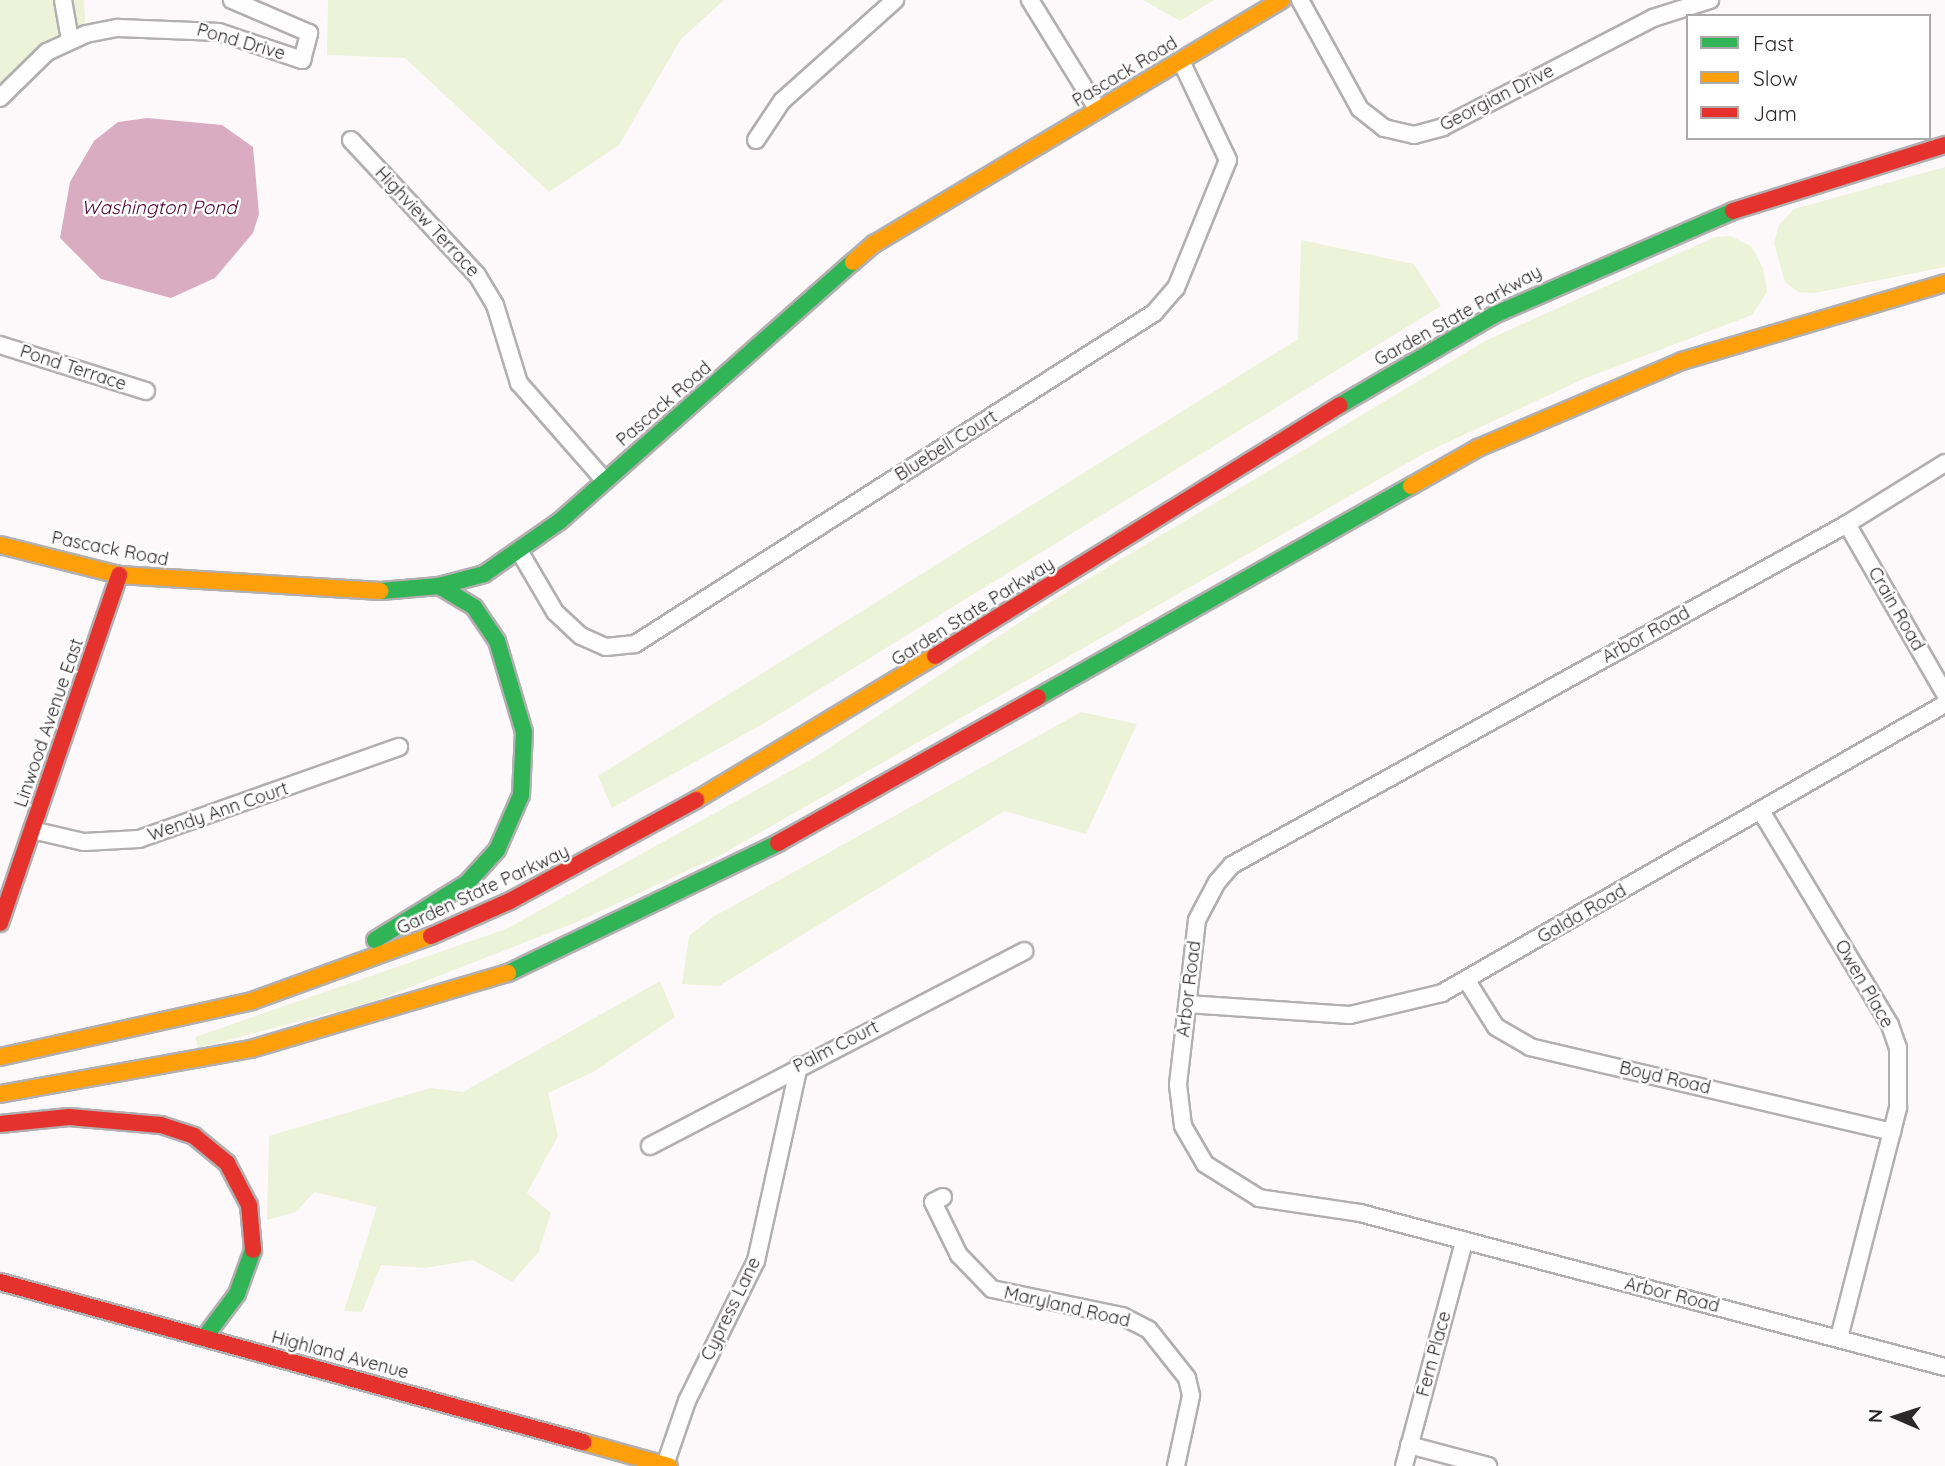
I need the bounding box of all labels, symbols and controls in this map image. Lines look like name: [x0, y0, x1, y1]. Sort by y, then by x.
legend: [1686, 14, 1931, 140]
street label: Pond Drive: [194, 19, 288, 65]
text: Fast: [1753, 30, 1794, 56]
street label: Pascack Road: [1069, 32, 1181, 112]
street label: Georgian Drive: [1436, 60, 1558, 136]
text: Slow: [1753, 65, 1798, 91]
text: Jam: [1753, 100, 1797, 126]
street label: Highview Terrace: [370, 162, 484, 282]
water label: Washington Pond: [81, 197, 237, 219]
street label: Garden State Parkway: [1371, 261, 1545, 371]
street label: Pond Terrace: [17, 341, 129, 395]
street label: Pascack Road: [612, 357, 716, 451]
street label: Bluebell Court: [891, 406, 1001, 486]
street label: Pascack Road: [50, 527, 170, 571]
street label: Garden State Parkway: [888, 553, 1058, 671]
street label: Crain Road: [1863, 563, 1929, 655]
street label: Arbor Road: [1598, 602, 1694, 668]
street label: Linwood Avenue East: [10, 636, 88, 810]
street label: Wendy Ann Court: [145, 778, 291, 846]
street label: Garden State Parkway: [393, 841, 573, 939]
street label: Galda Road: [1534, 880, 1630, 948]
street label: Owen Place: [1830, 936, 1898, 1032]
street label: Arbor Road: [1172, 940, 1206, 1038]
street label: Palm Court: [790, 1016, 882, 1078]
street label: Boyd Road: [1617, 1057, 1713, 1099]
street label: Cypress Lane: [697, 1254, 765, 1364]
street label: Arbor Road: [1622, 1273, 1722, 1317]
street label: Maryland Road: [1002, 1282, 1132, 1332]
street label: Fern Place: [1412, 1309, 1456, 1399]
street label: Highland Avenue: [269, 1326, 411, 1384]
north arrow: [1861, 1382, 1931, 1452]
text: N: [1863, 1408, 1887, 1424]

